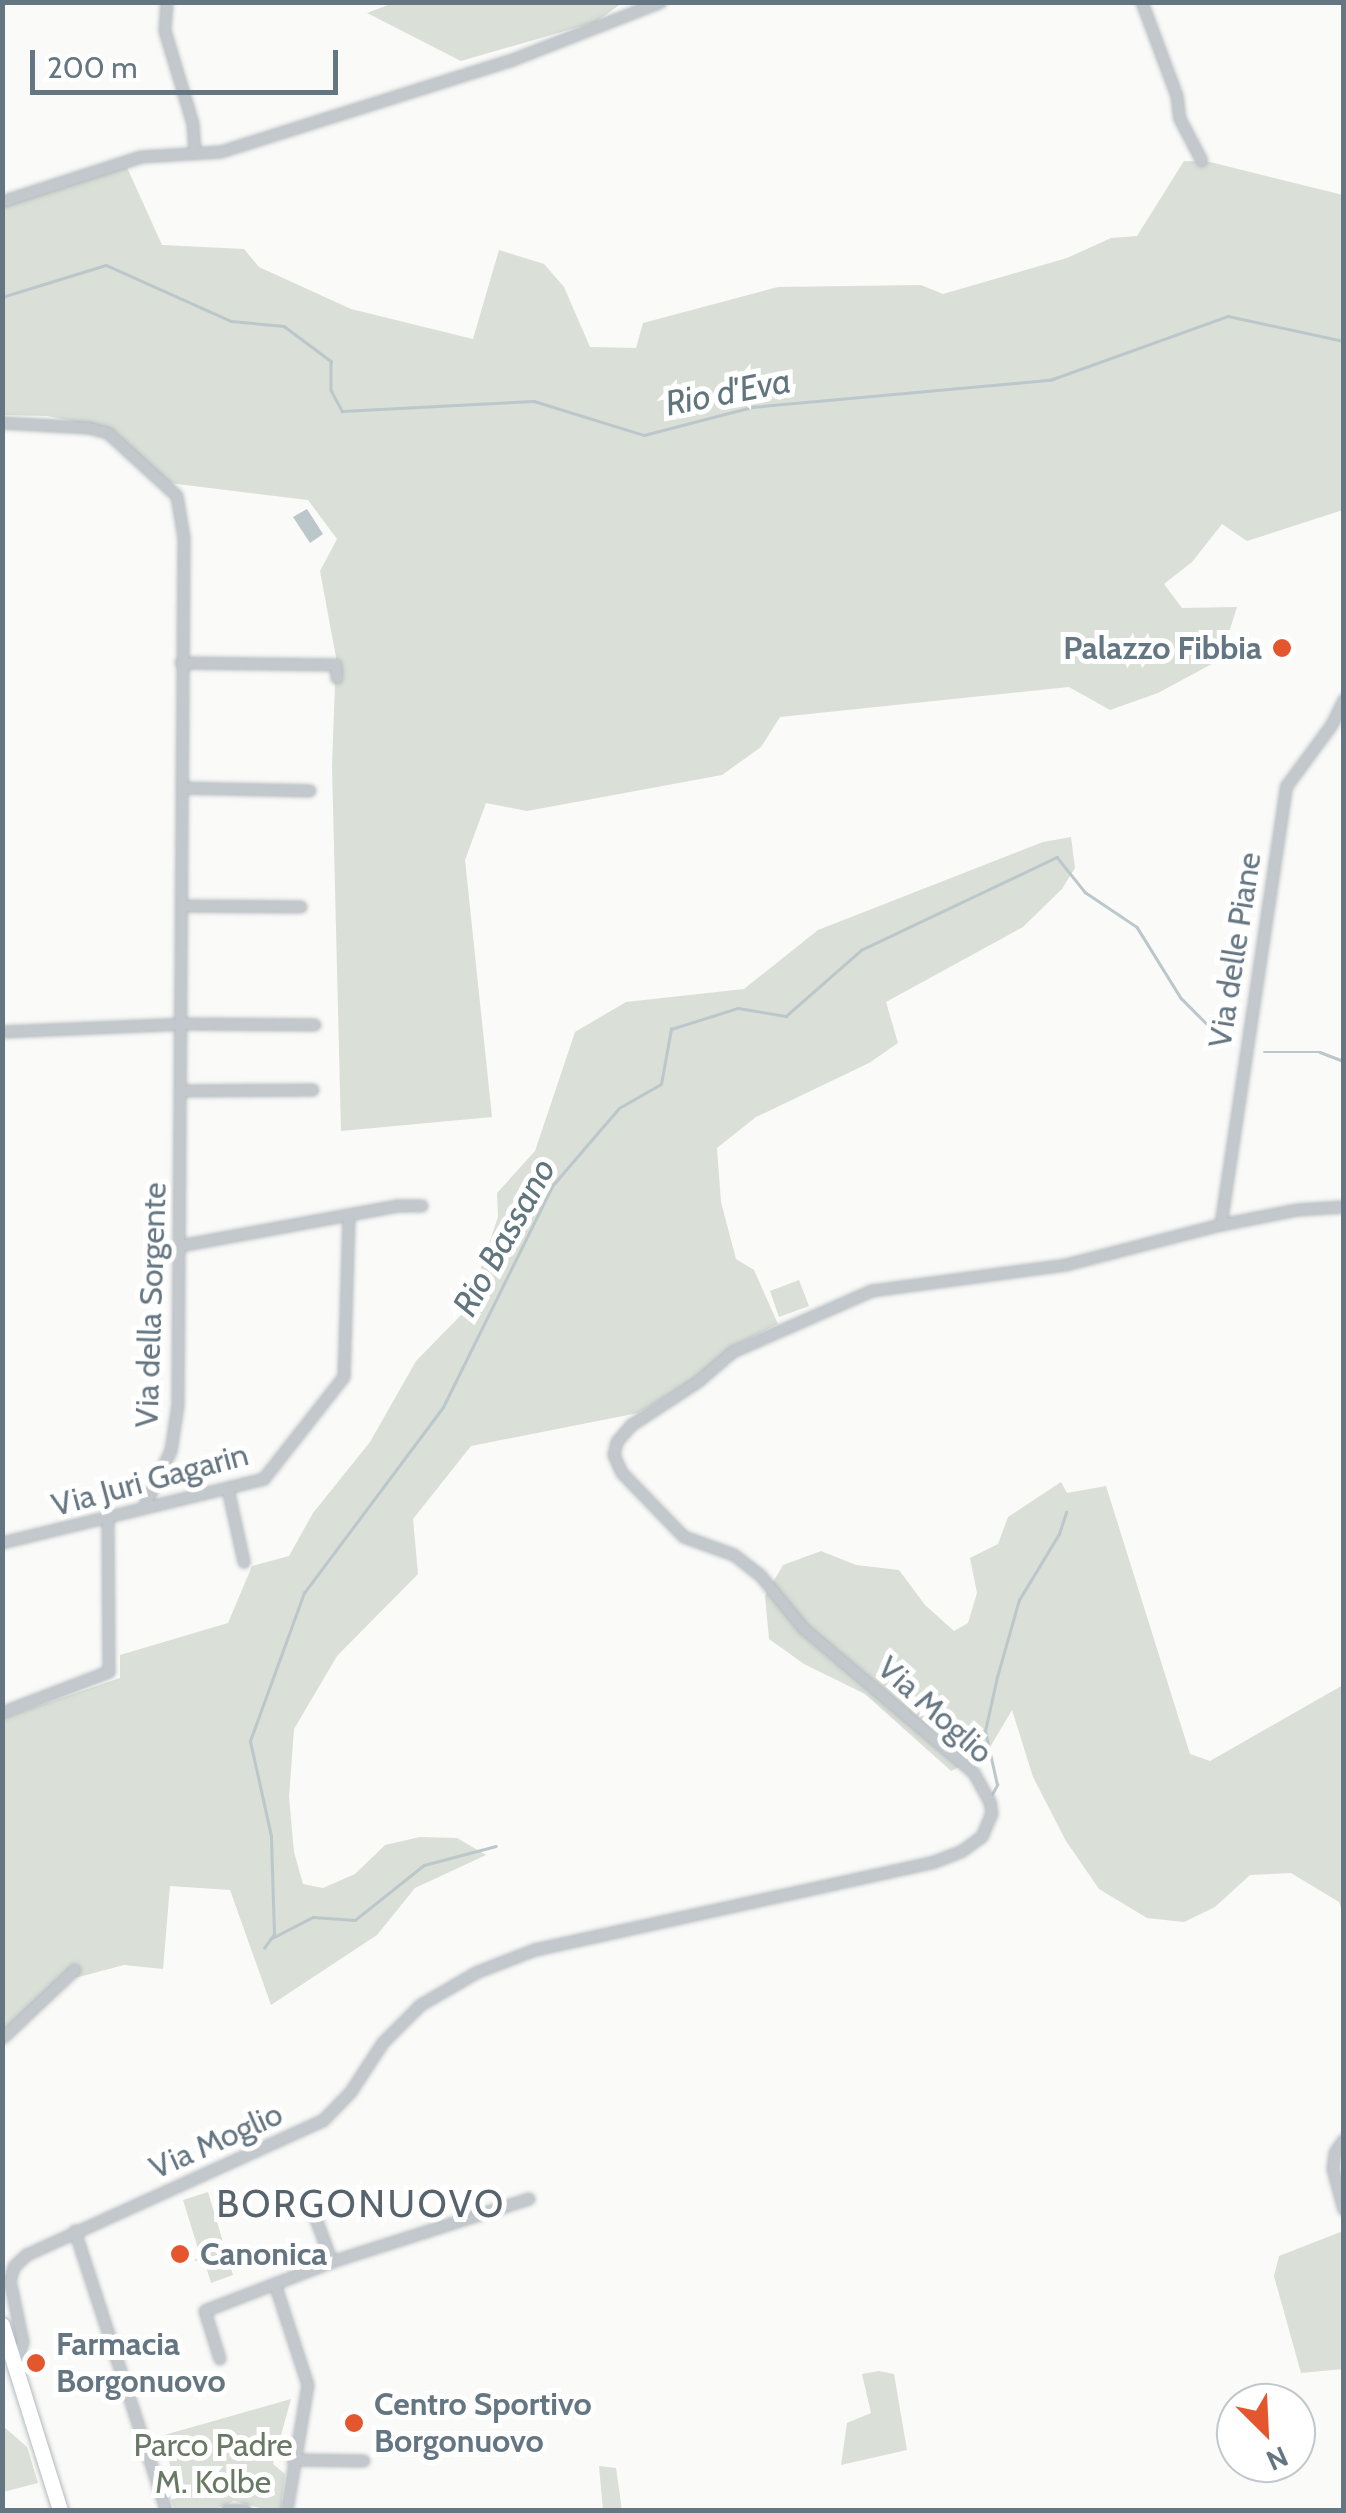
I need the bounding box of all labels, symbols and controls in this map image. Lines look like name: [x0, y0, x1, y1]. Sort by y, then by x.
scale bar: [35, 30, 342, 92]
text: 200 m: [47, 49, 138, 86]
water label: Rio d'Eva: [662, 359, 794, 425]
place label: Palazzo Fibbia: [1063, 629, 1262, 667]
marker: Palazzo Fibbia: [1271, 637, 1293, 659]
street label: Via delle Piane: [1201, 849, 1269, 1051]
water label: Rio Bassano: [444, 1151, 564, 1323]
street label: Via della Sorgente: [128, 1182, 174, 1428]
street label: Via Juri Gagarin: [48, 1435, 252, 1525]
street label: Via Moglio: [870, 1648, 1000, 1772]
street label: Via Moglio: [144, 2095, 288, 2187]
district label: BORGONUOVO: [216, 2181, 506, 2227]
place label: Canonica: [200, 2235, 327, 2273]
marker: Canonica: [169, 2243, 191, 2265]
place label: Farmacia Borgonuovo: [56, 2326, 226, 2401]
marker: Farmacia Borgonuovo: [25, 2352, 47, 2374]
north arrow: [1216, 2383, 1316, 2483]
place label: Centro Sportivo Borgonuovo: [374, 2386, 592, 2461]
marker: Centro Sportivo Borgonuovo: [343, 2412, 365, 2434]
park label: Parco Padre M. Kolbe: [133, 2427, 293, 2502]
text: N: [1261, 2439, 1293, 2478]

